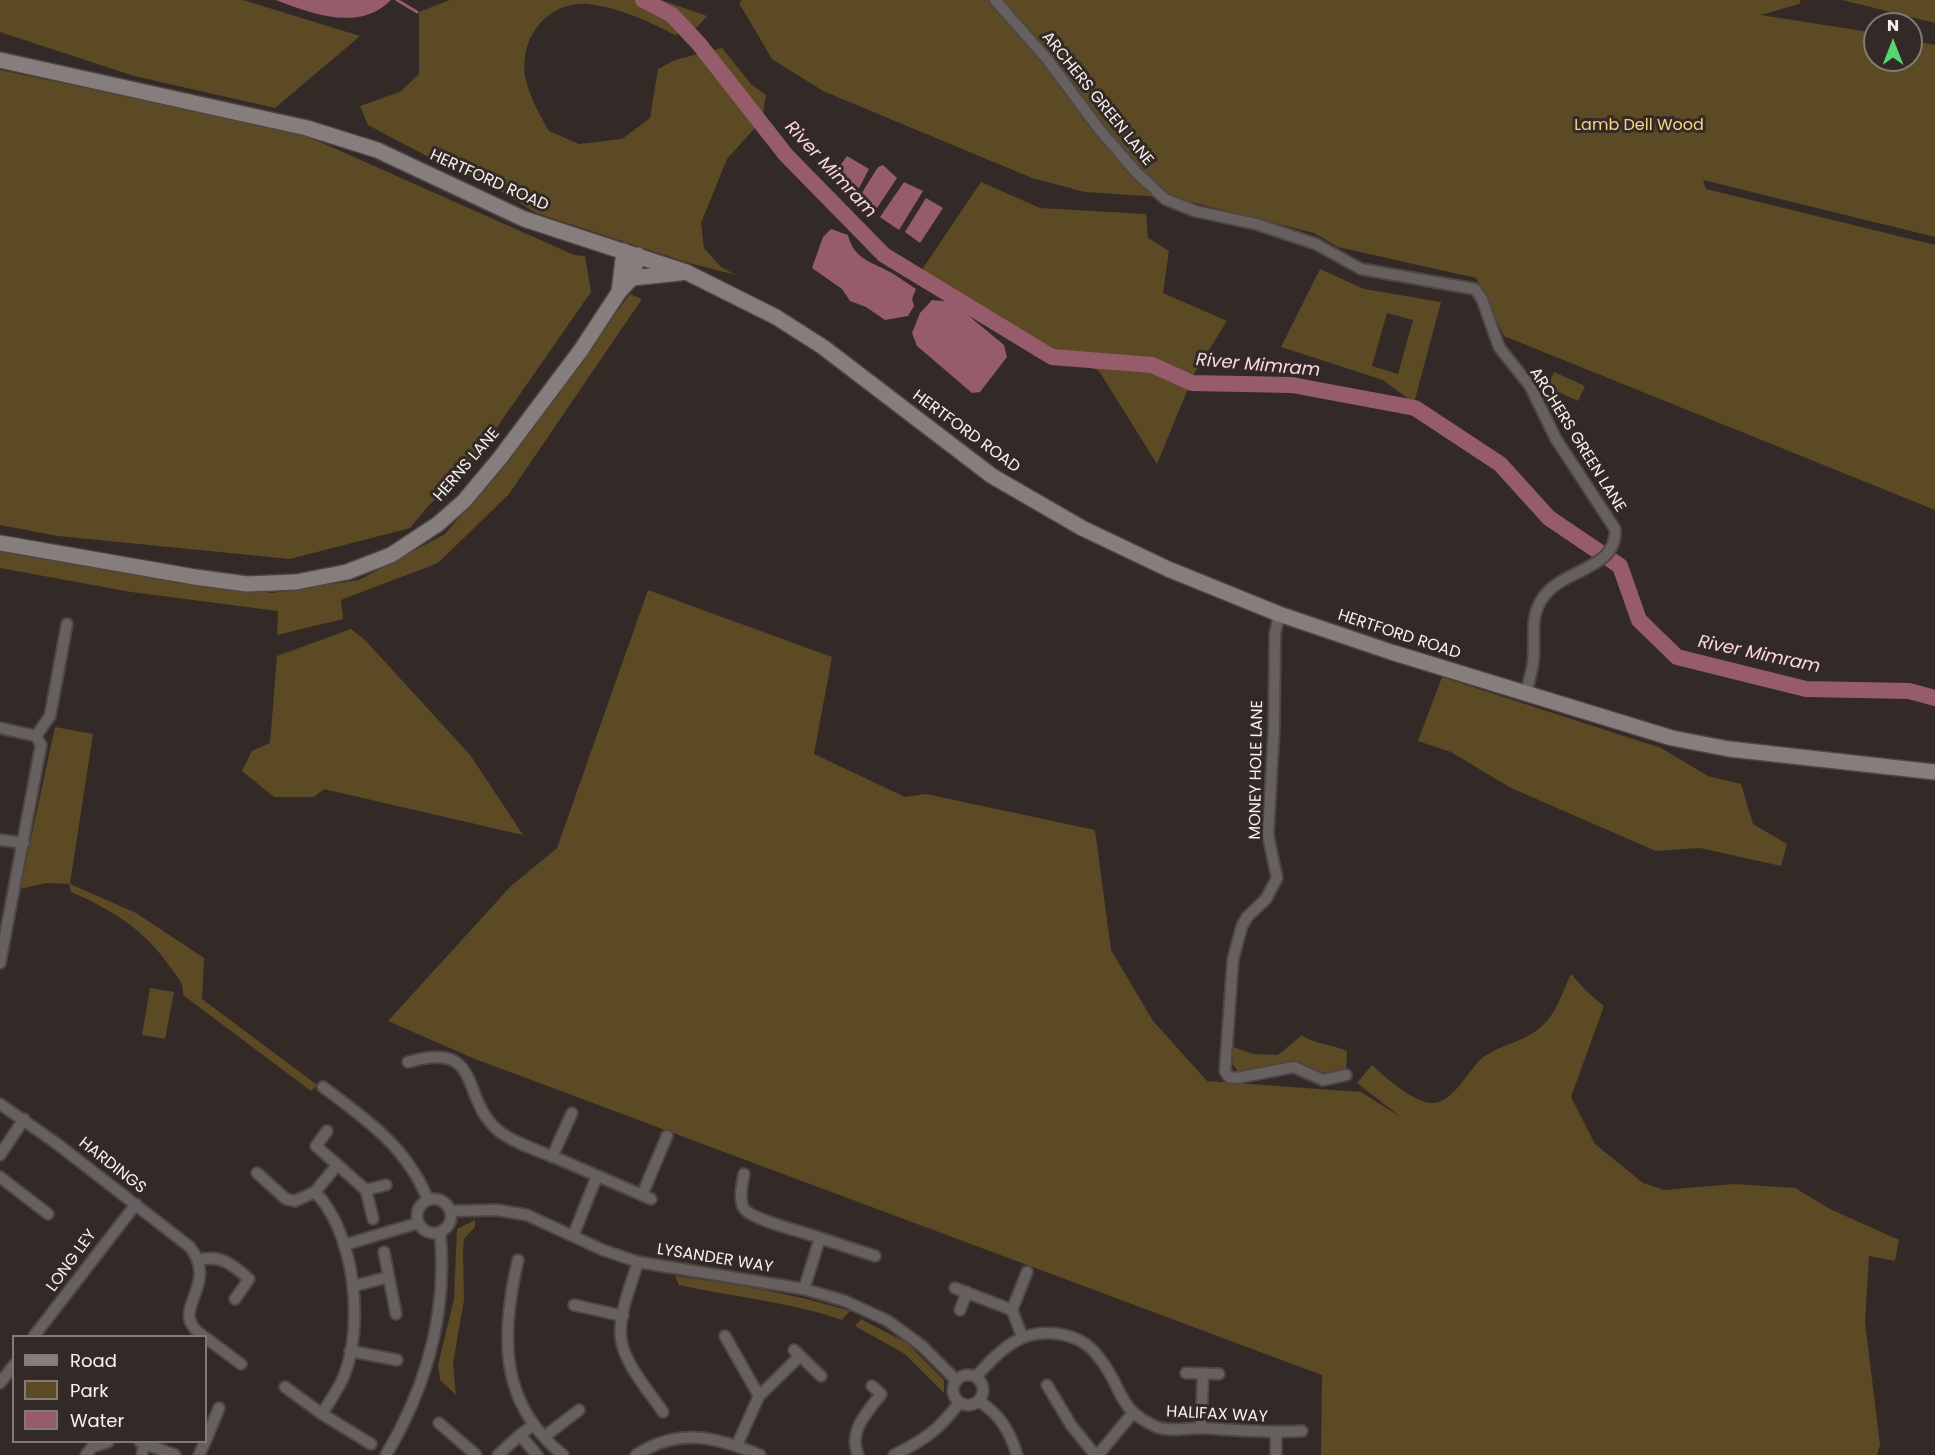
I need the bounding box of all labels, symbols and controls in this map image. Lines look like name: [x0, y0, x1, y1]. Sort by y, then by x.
north arrow: [1863, 12, 1923, 72]
text: N: [1887, 14, 1899, 37]
street label: ARCHERS GREEN LANE: [1037, 28, 1157, 170]
park label: Lamb Dell Wood: [1574, 116, 1704, 136]
water label: River Mimram: [780, 117, 880, 223]
street label: HERTFORD ROAD: [427, 146, 551, 216]
water label: River Mimram: [1195, 350, 1321, 382]
street label: ARCHERS GREEN LANE: [1525, 364, 1629, 516]
street label: HERTFORD ROAD: [909, 387, 1023, 477]
street label: HERNS LANE: [430, 424, 504, 506]
street label: HERTFORD ROAD: [1335, 606, 1463, 664]
water label: River Mimram: [1696, 631, 1822, 679]
street label: MONEY HOLE LANE: [1246, 700, 1268, 840]
street label: HARDINGS: [75, 1134, 149, 1198]
street label: LONG LEY: [43, 1226, 101, 1296]
street label: LYSANDER WAY: [656, 1240, 774, 1278]
legend: [12, 1335, 207, 1443]
text: Road: [70, 1348, 117, 1373]
text: Park: [70, 1378, 109, 1403]
street label: HALIFAX WAY: [1166, 1403, 1268, 1427]
text: Water: [70, 1408, 124, 1433]

